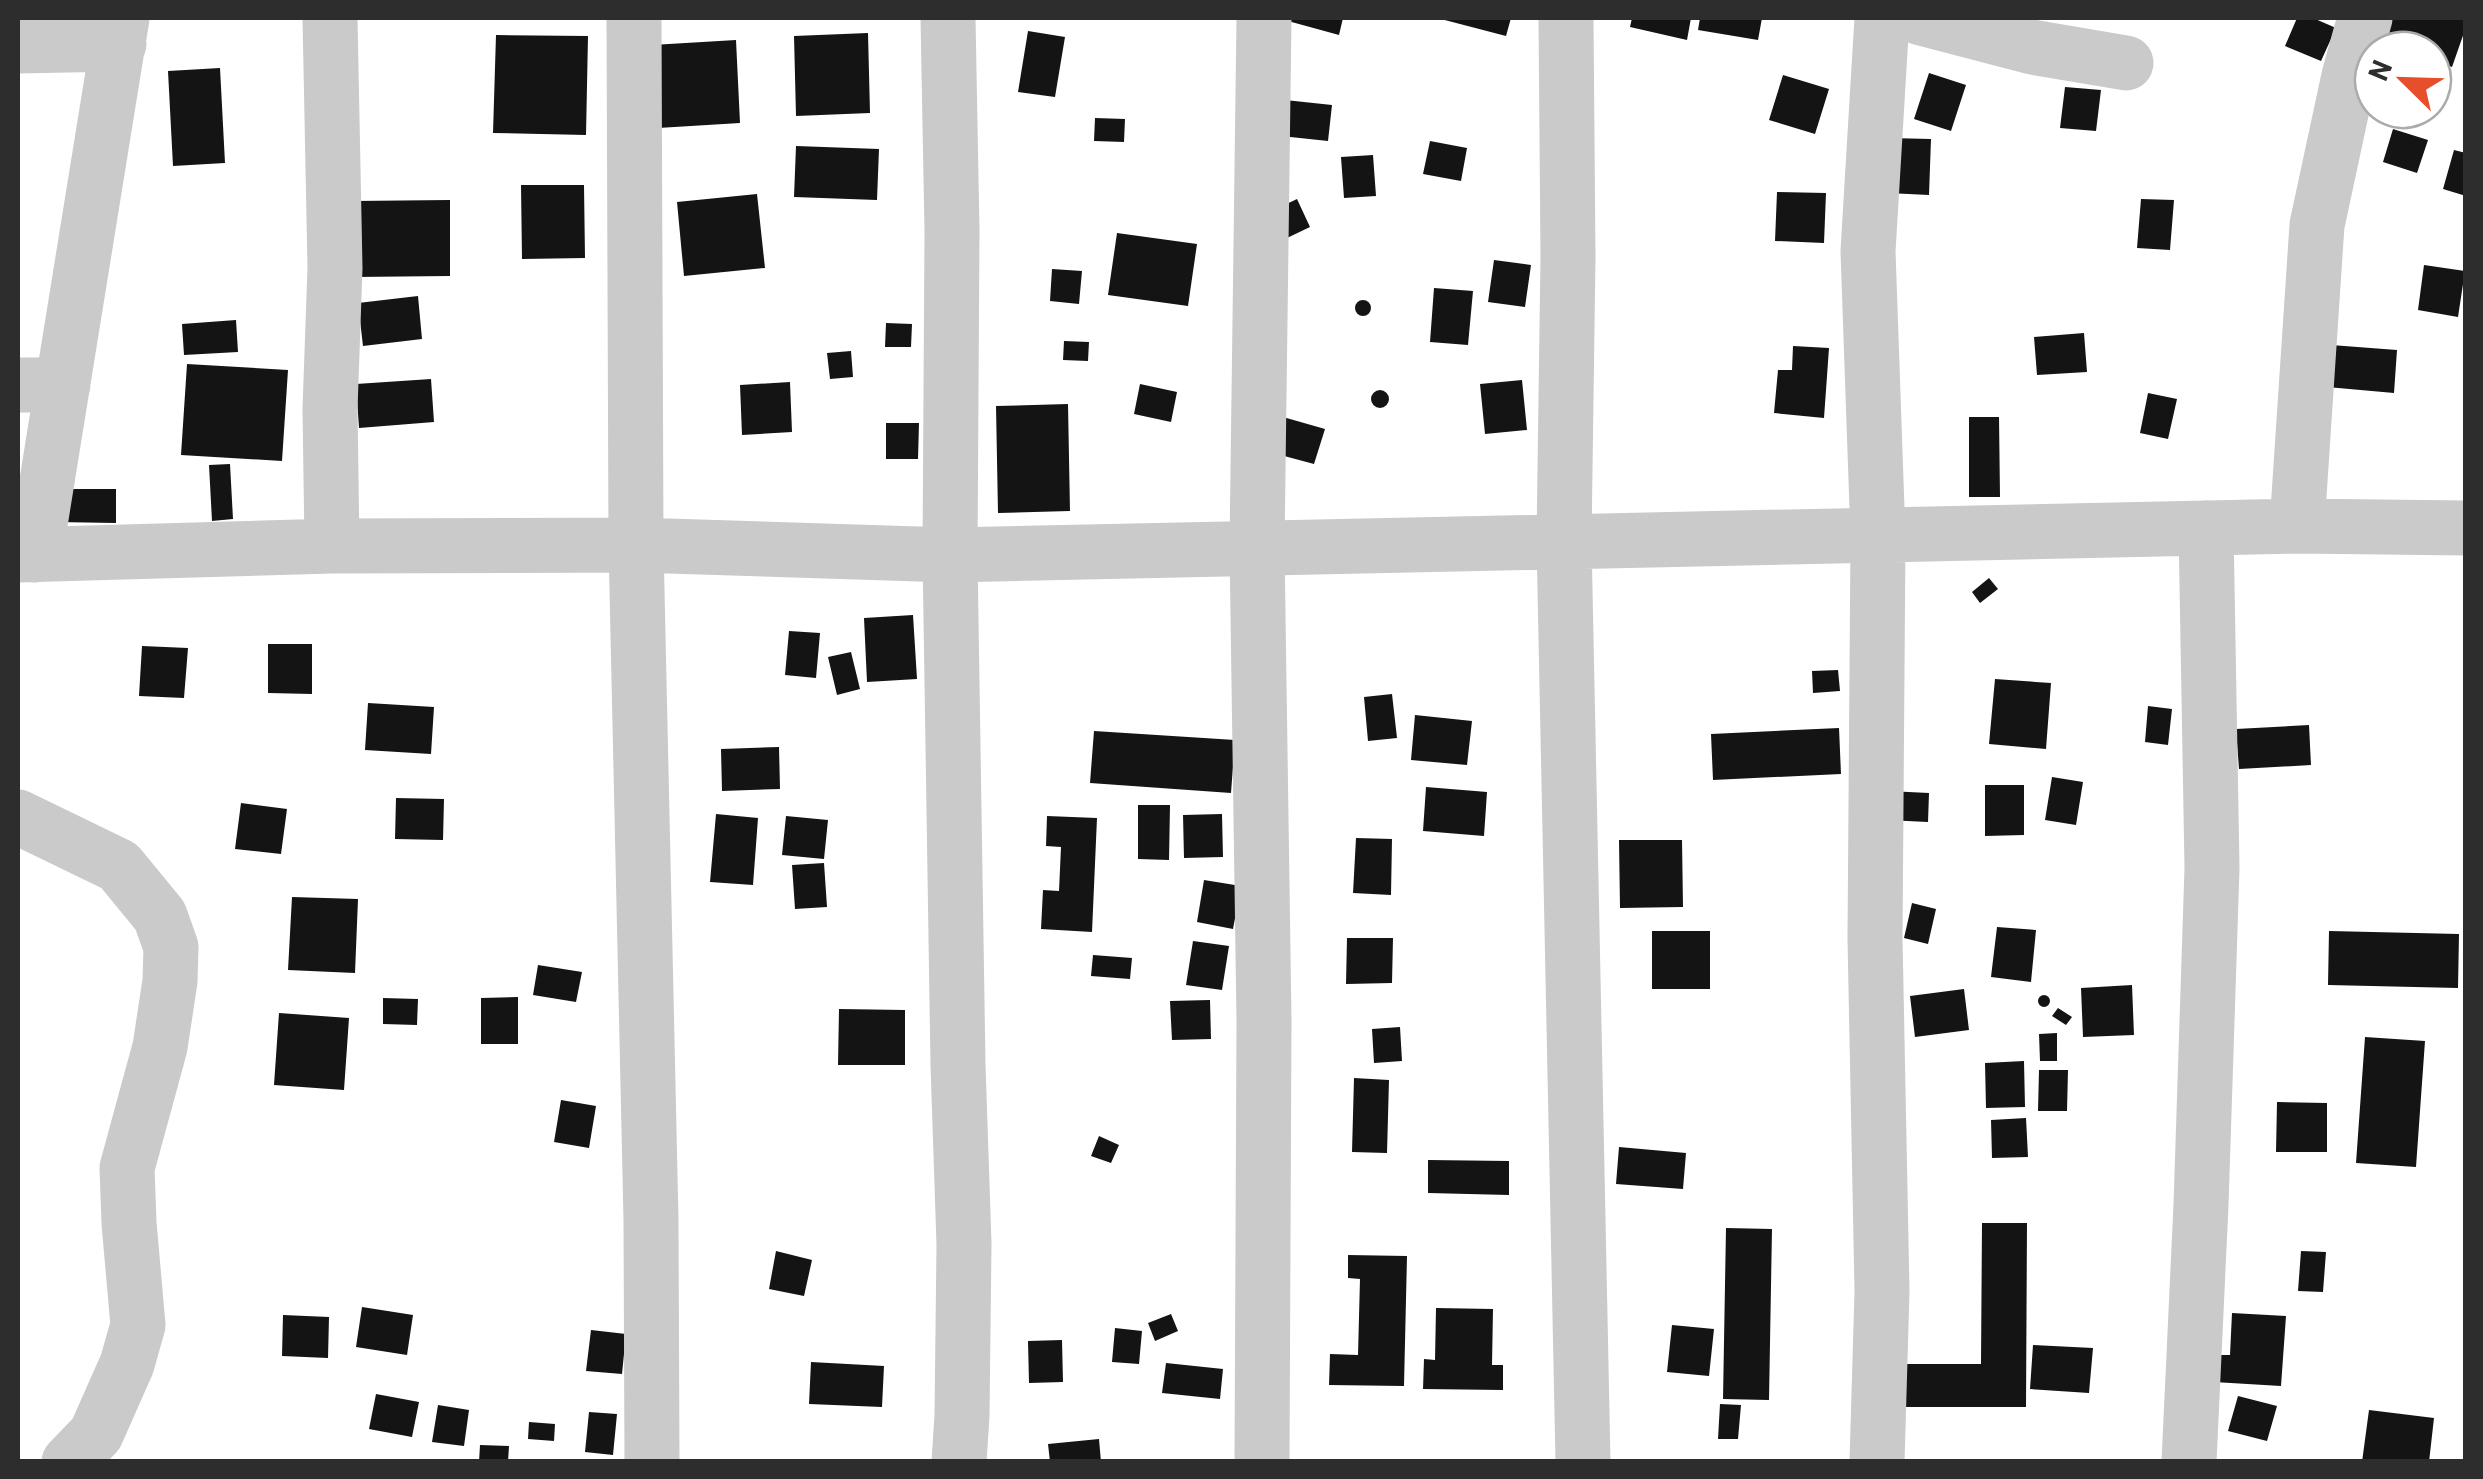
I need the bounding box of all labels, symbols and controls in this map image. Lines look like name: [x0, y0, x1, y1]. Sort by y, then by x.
north arrow: [2353, 30, 2453, 130]
text: N: [2360, 55, 2398, 85]

